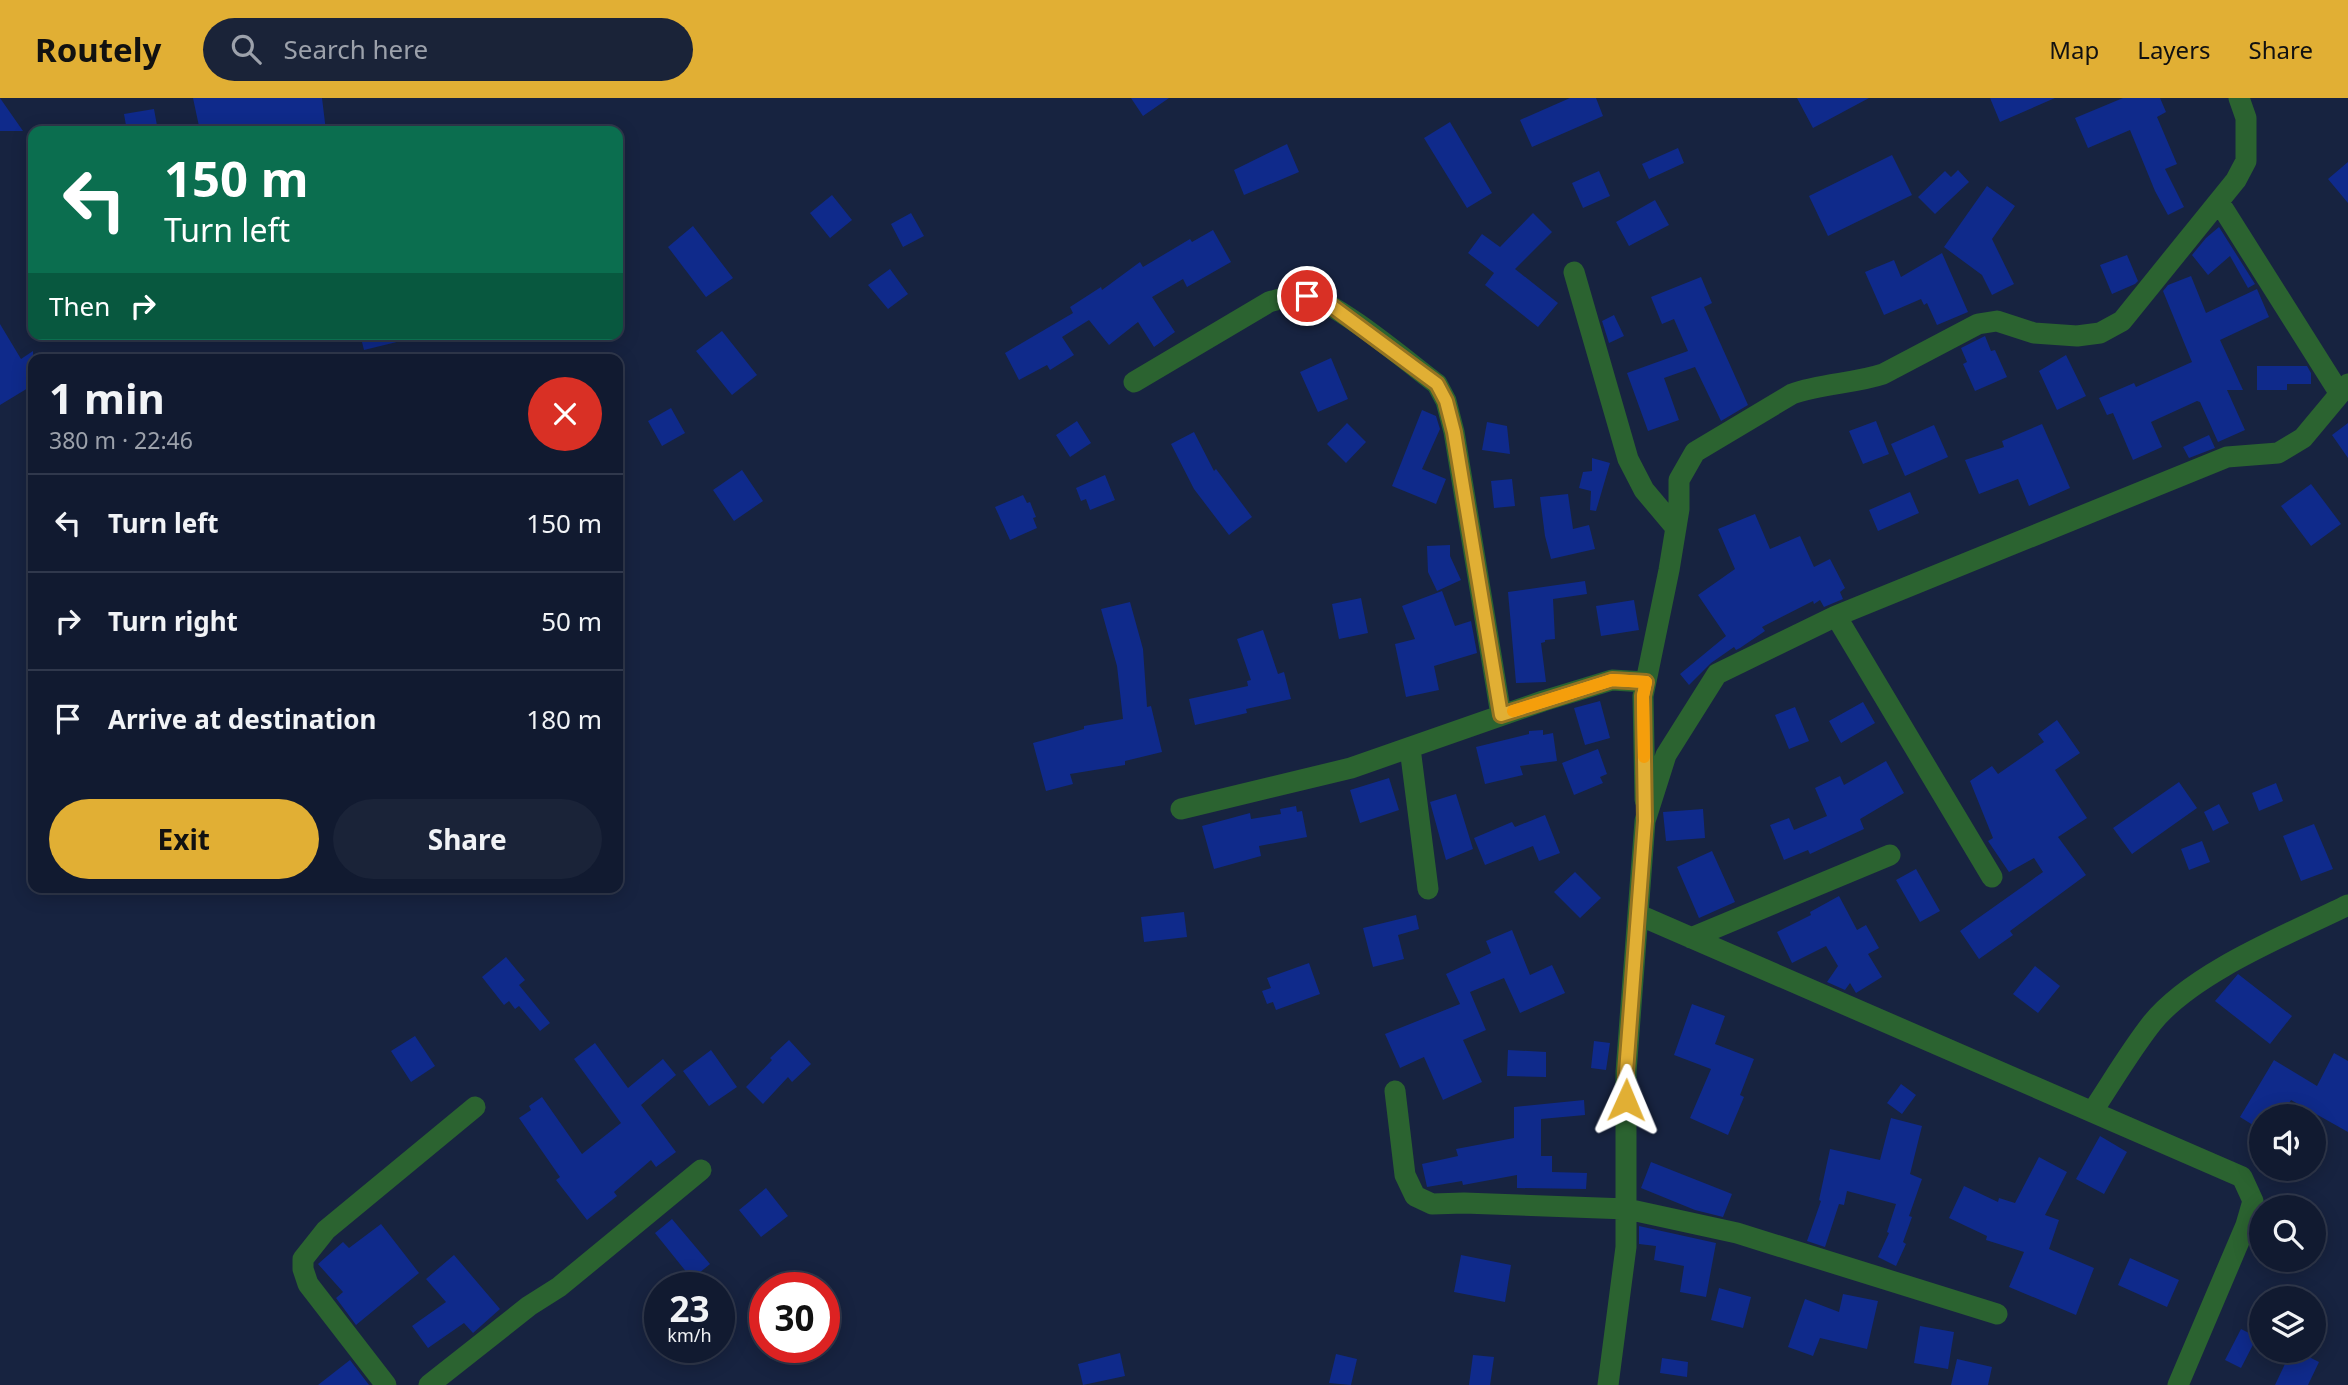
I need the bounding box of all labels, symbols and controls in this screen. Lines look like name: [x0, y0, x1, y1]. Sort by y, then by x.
search box: [203, 18, 693, 81]
text: Routely: [35, 27, 161, 72]
icon: search: [227, 30, 265, 68]
text: Search here: [283, 31, 428, 67]
text: Map: [2049, 33, 2099, 66]
text: Layers: [2137, 33, 2211, 66]
text: Share: [2249, 33, 2313, 66]
text: 150 m: [164, 145, 309, 211]
icon: left: [49, 154, 140, 245]
text: Turn left: [164, 208, 290, 251]
pin: [1277, 266, 1337, 326]
icon: arrive: [1288, 277, 1326, 315]
icon: right: [124, 287, 162, 325]
text: Then: [49, 288, 110, 324]
text: 1 min: [49, 369, 165, 426]
button: close: [528, 377, 602, 451]
text: 380 m · 22:46: [49, 424, 193, 456]
icon: left: [49, 504, 87, 542]
text: Turn left: [108, 505, 219, 541]
text: 150 m: [526, 505, 602, 541]
icon: right: [49, 602, 87, 640]
text: Turn right: [108, 603, 238, 639]
text: 50 m: [541, 603, 602, 639]
icon: arrive: [49, 700, 87, 738]
text: Arrive at destination: [108, 701, 377, 737]
text: 180 m: [526, 701, 602, 737]
button: Exit: [49, 799, 319, 879]
button: Share: [333, 799, 602, 879]
position arrow: [1589, 1063, 1663, 1137]
map controls: [2249, 1104, 2326, 1363]
button: sound: [2249, 1104, 2326, 1181]
button: search: [2249, 1195, 2326, 1272]
speed limit sign: 30: [749, 1272, 840, 1363]
text: 23: [669, 1285, 710, 1332]
button: layers: [2249, 1286, 2326, 1363]
text: km/h: [667, 1323, 712, 1347]

